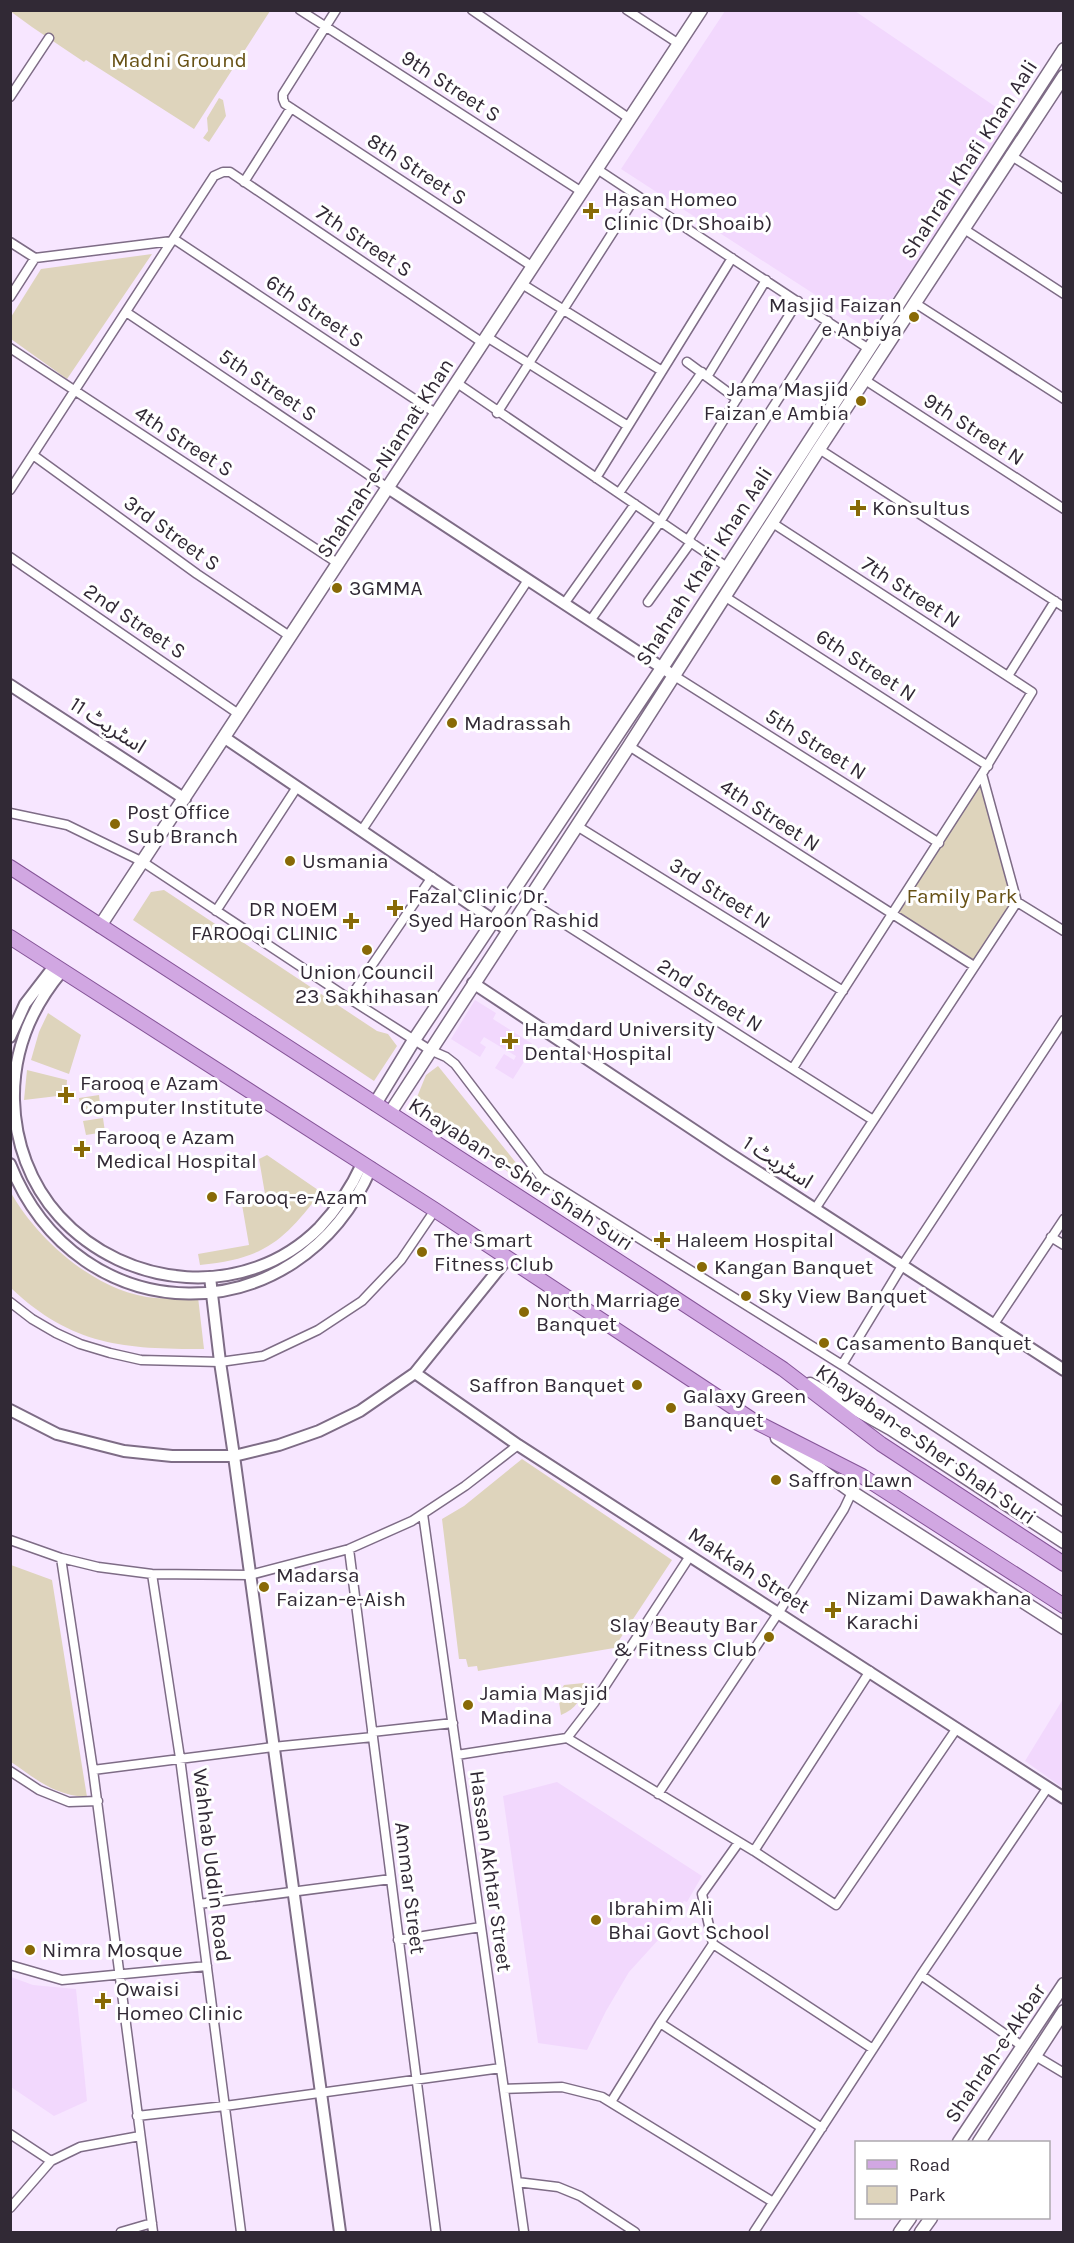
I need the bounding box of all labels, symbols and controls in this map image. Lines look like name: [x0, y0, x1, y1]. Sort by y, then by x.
street label: 9th Street S: [397, 45, 505, 127]
park label: Madni Ground: [111, 48, 247, 72]
street label: Shahrah Khafi Khan Aali: [896, 55, 1042, 263]
street label: 8th Street S: [363, 128, 471, 210]
place label: Hasan Homeo Clinic (Dr Shoaib): [604, 187, 772, 235]
street label: 7th Street S: [311, 200, 417, 282]
marker: Hasan Homeo Clinic (Dr Shoaib): [582, 202, 600, 220]
street label: 6th Street S: [261, 269, 369, 353]
place label: Masjid Faizan e Anbiya: [769, 293, 902, 341]
marker: Masjid Faizan e Anbiya: [907, 310, 921, 324]
street label: 5th Street S: [215, 344, 321, 426]
street label: Shahrah-e-Niamat Khan: [312, 354, 458, 562]
place label: Jama Masjid Faizan e Ambia: [704, 377, 849, 425]
street label: 9th Street N: [919, 388, 1029, 470]
marker: Jama Masjid Faizan e Ambia: [854, 394, 868, 408]
street label: 4th Street S: [130, 400, 238, 482]
street label: Shahrah Khafi Khan Aali: [631, 462, 777, 670]
street label: 3rd Street S: [119, 490, 225, 576]
place label: Konsultus: [872, 496, 970, 520]
marker: Konsultus: [849, 499, 867, 517]
street label: 7th Street N: [857, 551, 965, 633]
place label: 3GMMA: [349, 576, 423, 600]
street label: 2nd Street S: [80, 578, 190, 664]
marker: 3GMMA: [330, 581, 344, 595]
street label: 6th Street N: [811, 624, 921, 706]
street label: اسٹریٹ 11: [66, 692, 150, 758]
street label: 5th Street N: [761, 704, 871, 784]
place label: Madrassah: [464, 711, 571, 735]
marker: Madrassah: [445, 716, 459, 730]
street label: 4th Street N: [716, 774, 824, 856]
place label: Post Office Sub Branch: [127, 800, 238, 848]
marker: Post Office Sub Branch: [108, 817, 122, 831]
place label: Usmania: [302, 849, 388, 873]
street label: 3rd Street N: [665, 853, 775, 933]
marker: Usmania: [283, 854, 297, 868]
place label: Fazal Clinic Dr. Syed Haroon Rashid: [408, 884, 599, 932]
park label: Family Park: [906, 884, 1018, 908]
place label: DR NOEM FAROOqi CLINIC: [191, 897, 338, 945]
marker: Fazal Clinic Dr. Syed Haroon Rashid: [386, 899, 404, 917]
marker: DR NOEM FAROOqi CLINIC: [342, 912, 360, 930]
marker: Union Council 23 Sakhihasan: [360, 943, 374, 957]
street label: 2nd Street N: [653, 953, 767, 1037]
place label: Union Council 23 Sakhihasan: [295, 960, 439, 1008]
place label: Hamdard University Dental Hospital: [524, 1017, 715, 1065]
marker: Hamdard University Dental Hospital: [501, 1032, 519, 1050]
place label: Farooq e Azam Computer Institute: [80, 1071, 263, 1119]
marker: Farooq e Azam Computer Institute: [57, 1086, 75, 1104]
street label: Khayaban-e-Sher Shah Suri: [404, 1092, 638, 1256]
place label: Farooq e Azam Medical Hospital: [96, 1125, 257, 1173]
street label: اسٹریٹ 1: [739, 1131, 817, 1193]
marker: Farooq e Azam Medical Hospital: [73, 1140, 91, 1158]
place label: Farooq-e-Azam: [224, 1185, 368, 1209]
marker: Farooq-e-Azam: [205, 1190, 219, 1204]
place label: The Smart Fitness Club: [434, 1228, 554, 1276]
place label: Haleem Hospital: [676, 1228, 834, 1252]
marker: Haleem Hospital: [653, 1231, 671, 1249]
marker: The Smart Fitness Club: [415, 1245, 429, 1259]
place label: Kangan Banquet: [714, 1255, 873, 1279]
marker: Kangan Banquet: [695, 1260, 709, 1274]
place label: Sky View Banquet: [758, 1284, 927, 1308]
place label: North Marriage Banquet: [536, 1288, 680, 1336]
marker: Sky View Banquet: [739, 1289, 753, 1303]
marker: North Marriage Banquet: [517, 1305, 531, 1319]
place label: Casamento Banquet: [836, 1331, 1032, 1355]
marker: Casamento Banquet: [817, 1336, 831, 1350]
street label: Khayaban-e-Sher Shah Suri: [811, 1359, 1041, 1529]
place label: Saffron Banquet: [469, 1373, 625, 1397]
marker: Saffron Banquet: [630, 1378, 644, 1392]
place label: Galaxy Green Banquet: [683, 1384, 806, 1432]
marker: Galaxy Green Banquet: [664, 1401, 678, 1415]
place label: Saffron Lawn: [788, 1468, 913, 1492]
marker: Saffron Lawn: [769, 1473, 783, 1487]
street label: Makkah Street: [684, 1522, 814, 1618]
place label: Madarsa Faizan-e-Aish: [276, 1563, 406, 1611]
marker: Madarsa Faizan-e-Aish: [257, 1580, 271, 1594]
place label: Nizami Dawakhana Karachi: [846, 1586, 1032, 1634]
marker: Nizami Dawakhana Karachi: [824, 1601, 842, 1619]
place label: Slay Beauty Bar & Fitness Club: [609, 1613, 757, 1661]
marker: Slay Beauty Bar & Fitness Club: [762, 1630, 776, 1644]
place label: Jamia Masjid Madina: [480, 1681, 608, 1729]
marker: Jamia Masjid Madina: [461, 1698, 475, 1712]
street label: Wahhab Uddin Road: [188, 1767, 236, 1963]
street label: Hassan Akhtar Street: [465, 1769, 517, 1973]
street label: Ammar Street: [390, 1820, 430, 1956]
place label: Ibrahim Ali Bhai Govt School: [608, 1896, 770, 1944]
marker: Ibrahim Ali Bhai Govt School: [589, 1913, 603, 1927]
place label: Nimra Mosque: [42, 1938, 182, 1962]
marker: Nimra Mosque: [23, 1943, 37, 1957]
place label: Owaisi Homeo Clinic: [116, 1977, 243, 2025]
street label: Shahrah-e-Akbar: [940, 1979, 1051, 2127]
marker: Owaisi Homeo Clinic: [94, 1992, 112, 2010]
legend: [855, 2141, 1050, 2219]
text: Road: [909, 2154, 950, 2176]
text: Park: [909, 2184, 946, 2206]

